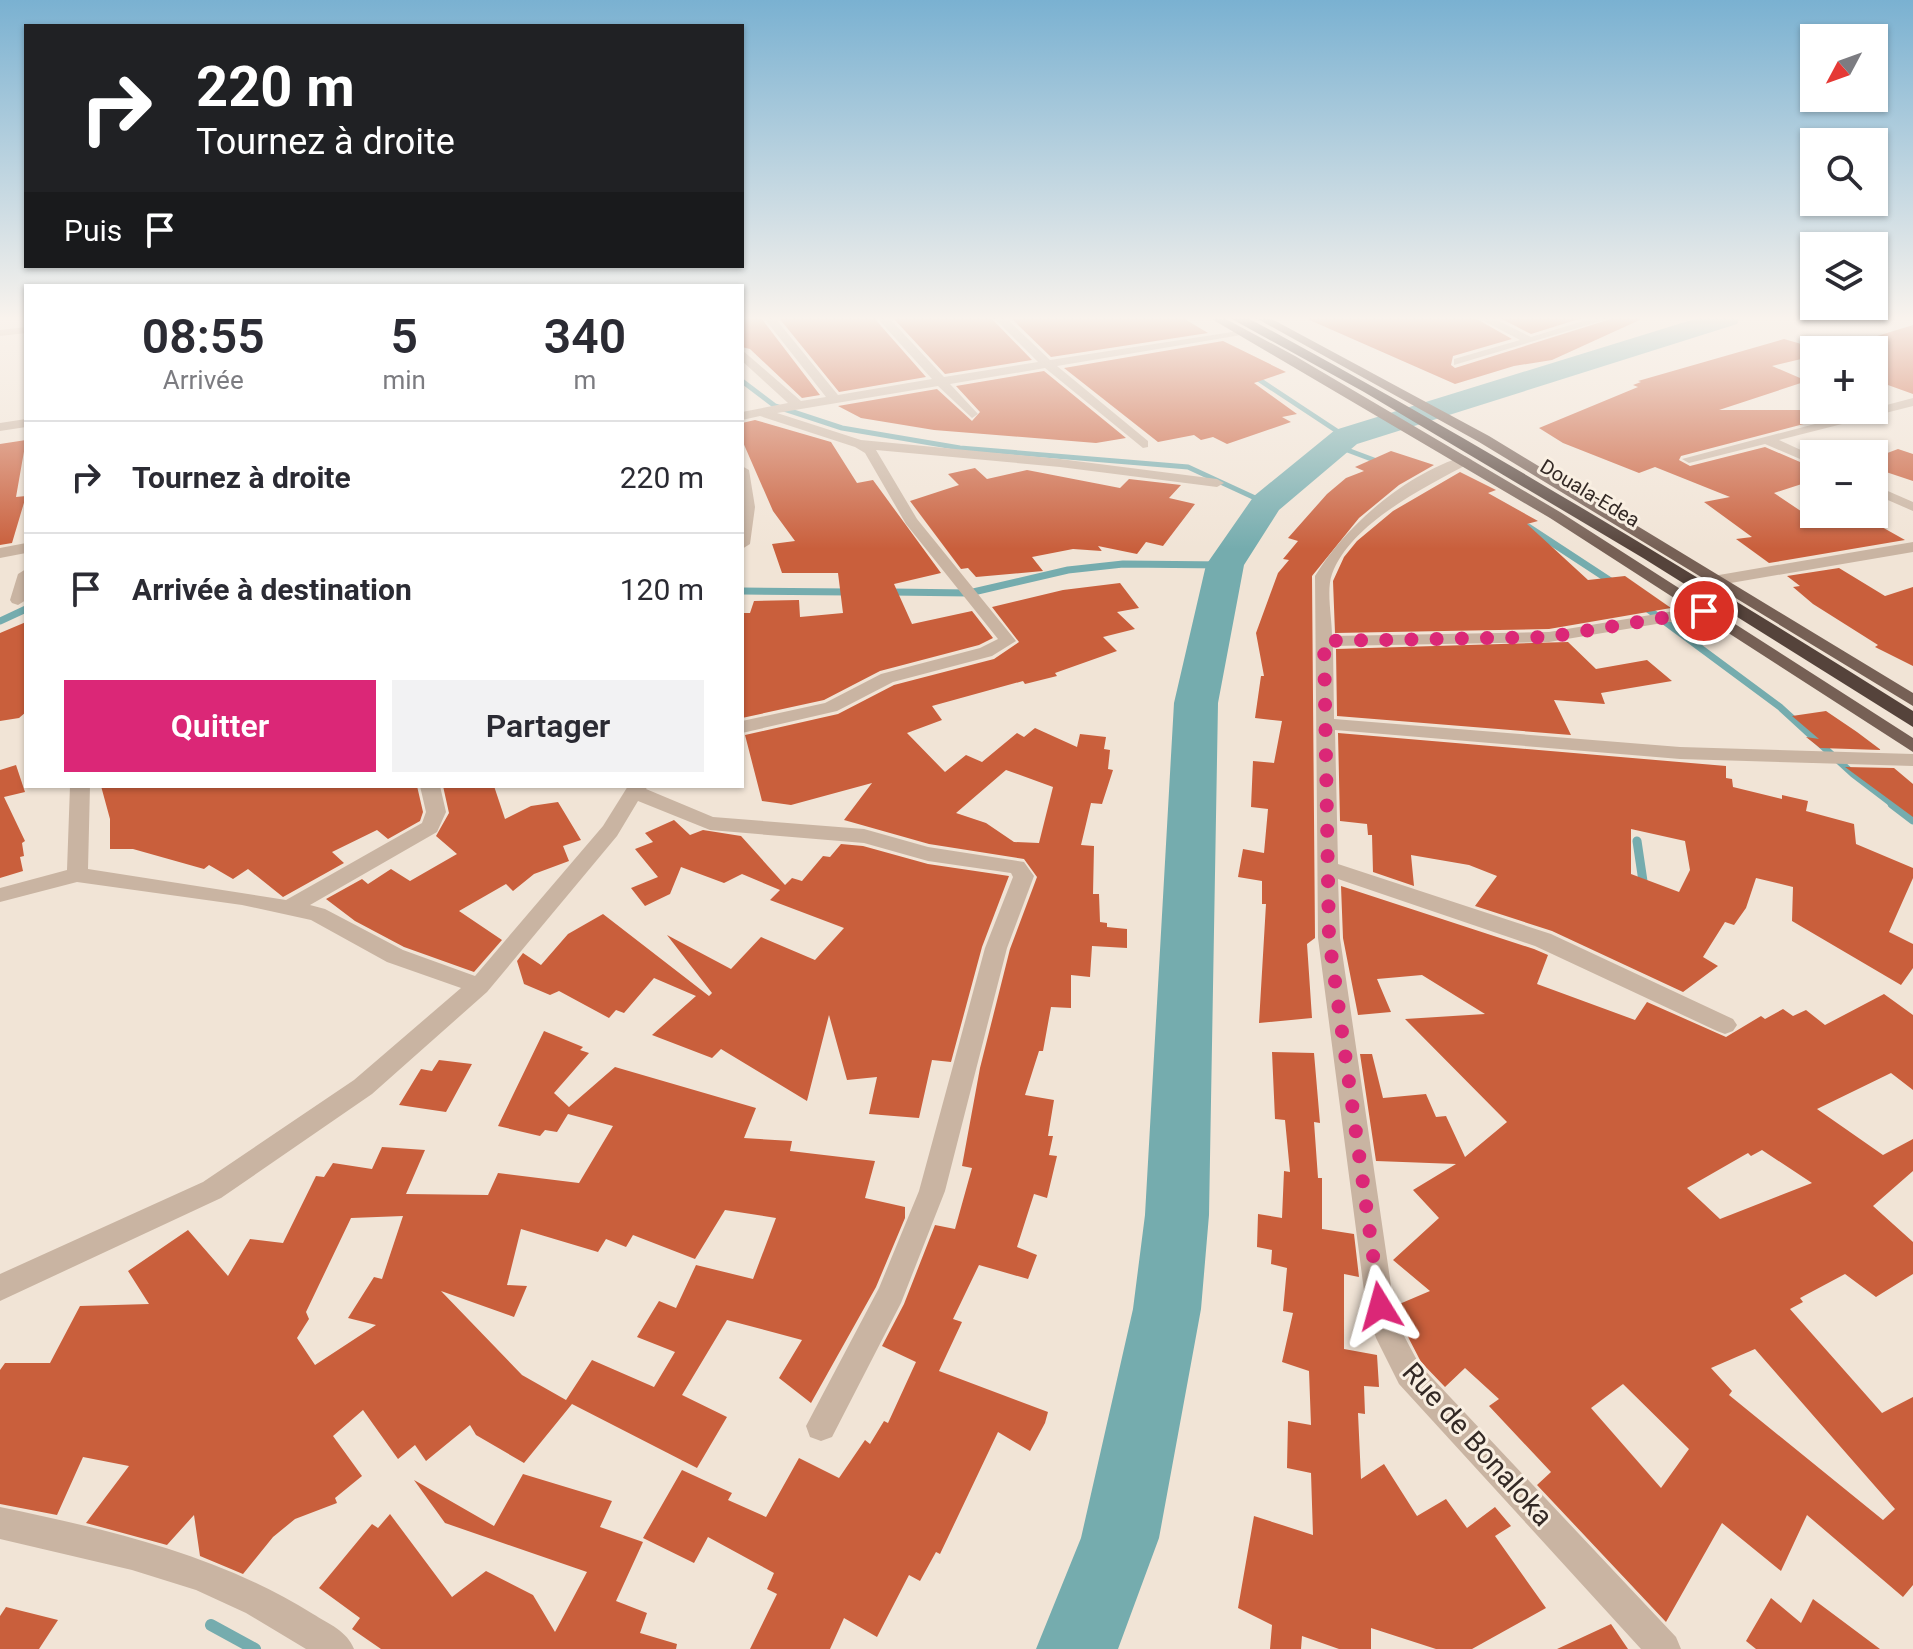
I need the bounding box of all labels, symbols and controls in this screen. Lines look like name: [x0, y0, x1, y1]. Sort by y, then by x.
north arrow: [1800, 24, 1888, 112]
map controls: [1800, 24, 1888, 528]
text: 220 m: [196, 54, 355, 120]
icon: right: [64, 56, 168, 160]
text: Tournez à droite: [196, 121, 455, 163]
button: search: [1800, 128, 1888, 216]
icon: arrive: [138, 208, 182, 252]
text: Puis: [64, 213, 122, 248]
button: layers: [1800, 232, 1888, 320]
text: 08:55: [142, 308, 265, 365]
text: 5: [391, 308, 418, 365]
text: 340: [544, 308, 626, 365]
button: +: [1800, 336, 1888, 424]
text: Arrivée: [163, 365, 244, 395]
text: min: [382, 365, 426, 395]
text: m: [574, 365, 596, 395]
button: −: [1800, 440, 1888, 528]
street label: Douala-Edea: [1536, 454, 1644, 532]
icon: right: [64, 455, 108, 499]
text: Tournez à droite: [132, 460, 351, 495]
text: 220 m: [620, 460, 704, 495]
icon: arrive: [64, 567, 108, 611]
text: Arrivée à destination: [132, 572, 412, 607]
text: 120 m: [620, 572, 704, 607]
pin: [1670, 577, 1738, 645]
icon: arrive: [1682, 589, 1726, 633]
button: Quitter: [64, 680, 376, 772]
button: Partager: [392, 680, 704, 772]
position arrow: [1338, 1264, 1422, 1348]
street label: Rue de Bonaloka: [1396, 1356, 1560, 1533]

